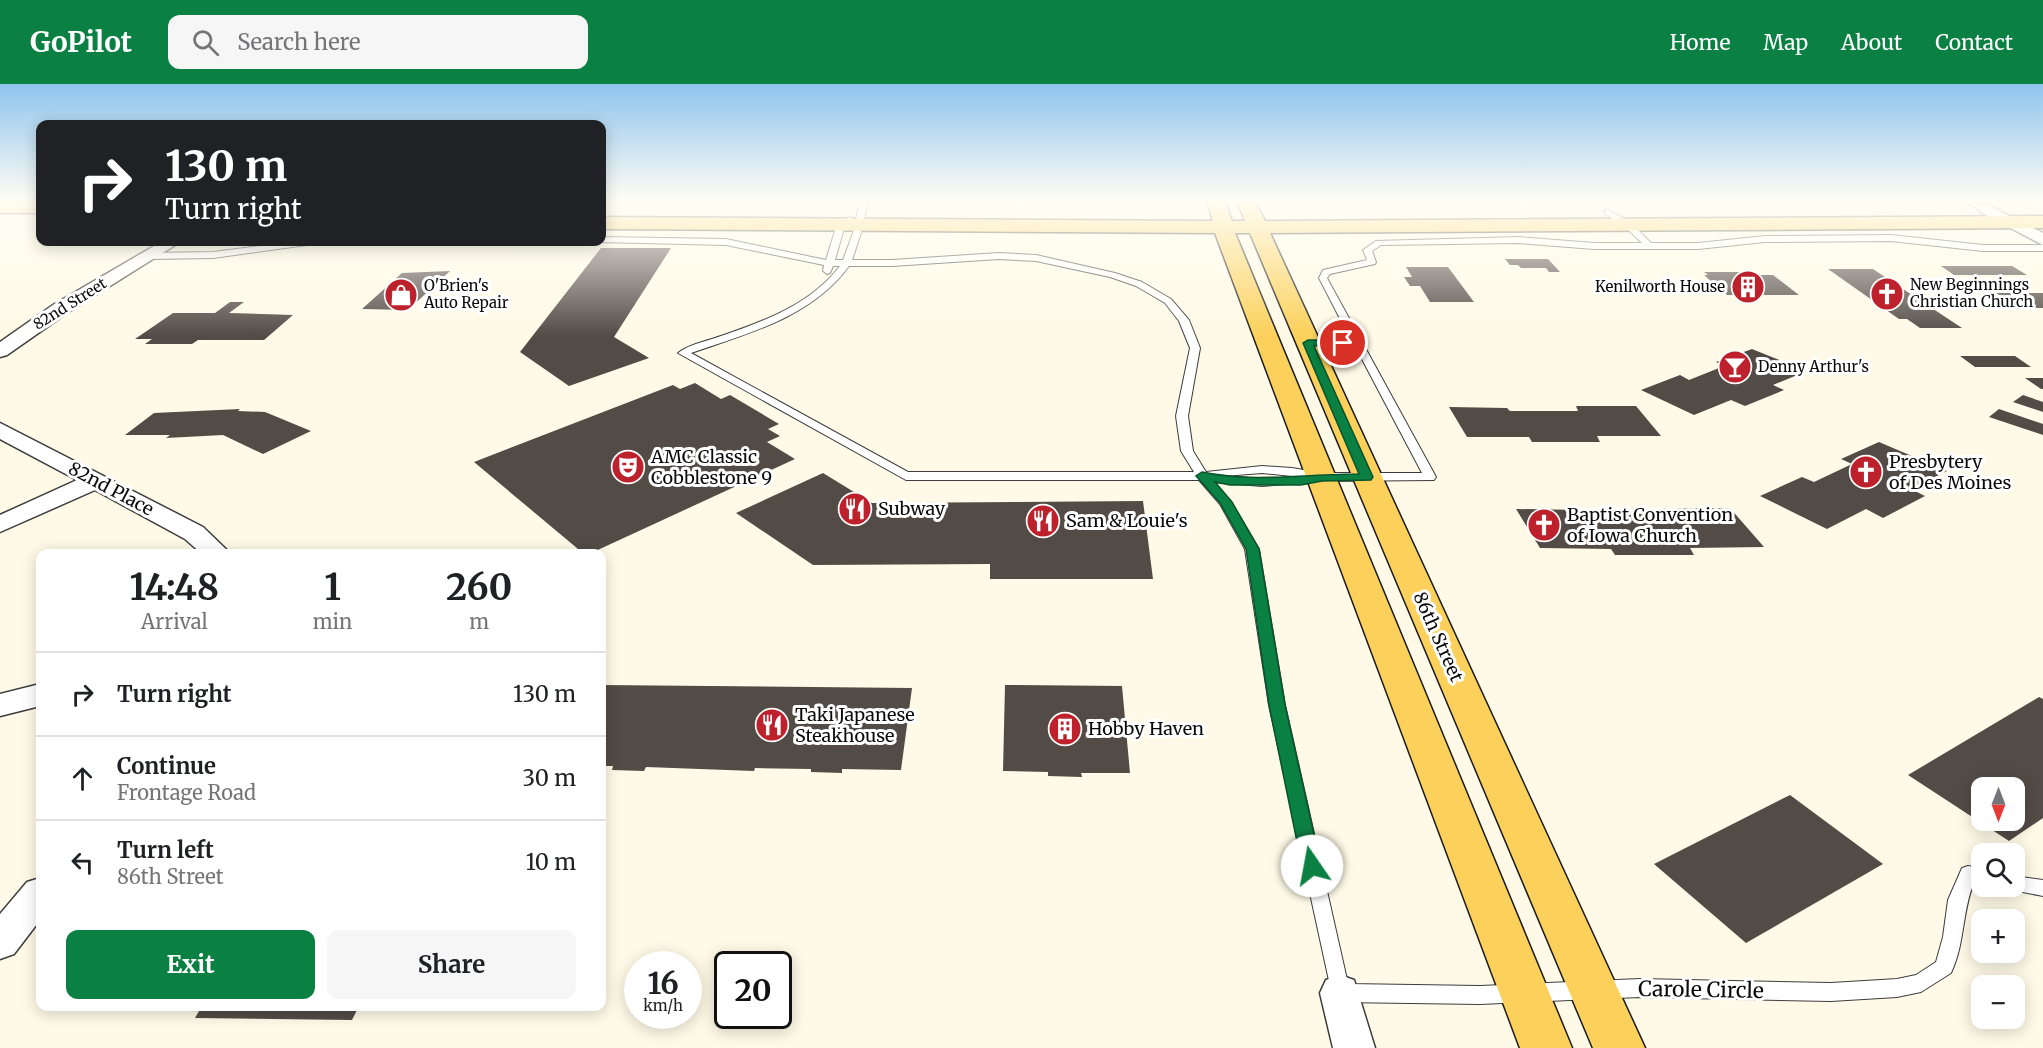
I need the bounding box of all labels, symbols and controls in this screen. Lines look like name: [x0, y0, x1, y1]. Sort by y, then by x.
search box: [168, 15, 588, 69]
text: GoPilot: [30, 24, 132, 60]
icon: search: [189, 26, 222, 59]
text: Search here: [237, 28, 361, 56]
text: Home: [1670, 29, 1730, 56]
text: Map: [1763, 29, 1808, 56]
text: About: [1841, 29, 1902, 56]
text: Contact: [1935, 29, 2013, 56]
text: 130 m: [165, 140, 287, 192]
icon: right: [66, 144, 144, 222]
text: Turn right: [165, 192, 302, 226]
building icon: Kenilworth House: [1730, 269, 1766, 305]
street label: 82nd Street: [30, 273, 110, 334]
place label: New Beginnings Christian Church: [1910, 275, 2033, 311]
place label: O'Brien's Auto Repair: [423, 276, 509, 312]
church icon: New Beginnings Christian Church: [1869, 276, 1905, 312]
shop icon: O'Brien's Auto Repair: [383, 277, 419, 313]
place label: Kenilworth House: [1595, 277, 1725, 296]
pin: [1317, 317, 1368, 368]
icon: arrive: [1326, 326, 1359, 359]
bar icon: Denny Arthur's: [1717, 349, 1753, 385]
place label: Denny Arthur's: [1758, 357, 1869, 376]
place label: AMC Classic Cobblestone 9: [650, 445, 772, 489]
theatre icon: AMC Classic Cobblestone 9: [610, 449, 646, 485]
place label: Presbytery of Des Moines: [1889, 450, 2011, 494]
church icon: Presbytery of Des Moines: [1848, 454, 1884, 490]
street label: 82nd Place: [65, 457, 158, 521]
restaurant icon: Subway: [837, 491, 873, 527]
place label: Subway: [878, 497, 946, 520]
restaurant icon: Sam & Louie's: [1025, 503, 1061, 539]
place label: Baptist Convention of Iowa Church: [1567, 503, 1733, 547]
church icon: Baptist Convention of Iowa Church: [1526, 507, 1562, 543]
place label: Sam & Louie's: [1066, 509, 1188, 532]
text: 14:48: [130, 565, 219, 610]
text: 1: [324, 565, 341, 610]
text: 260: [446, 565, 512, 610]
street label: 86th Street: [1408, 588, 1468, 685]
text: Arrival: [141, 609, 208, 634]
text: min: [313, 609, 352, 634]
text: m: [469, 609, 489, 634]
icon: right: [66, 678, 99, 711]
text: Turn right: [117, 680, 231, 708]
text: 130 m: [513, 680, 576, 708]
place label: Taki Japanese Steakhouse: [795, 703, 915, 747]
restaurant icon: Taki Japanese Steakhouse: [754, 707, 790, 743]
building icon: Hobby Haven: [1047, 711, 1083, 747]
place label: Hobby Haven: [1088, 717, 1204, 740]
text: Continue: [117, 752, 216, 780]
icon: ahead: [66, 762, 99, 795]
text: 30 m: [522, 764, 576, 792]
north arrow: [1971, 777, 2025, 831]
map controls: [1971, 777, 2025, 1029]
text: Frontage Road: [117, 780, 256, 805]
position arrow: [1280, 834, 1344, 898]
text: Turn left: [117, 836, 214, 864]
button: search: [1971, 843, 2025, 897]
icon: left: [66, 846, 99, 879]
text: 10 m: [526, 848, 576, 876]
text: 86th Street: [117, 864, 224, 889]
button: +: [1971, 909, 2025, 963]
button: Exit: [66, 930, 315, 999]
button: Share: [327, 930, 576, 999]
speed limit sign: 20: [714, 951, 792, 1029]
text: 16: [647, 964, 679, 1002]
street label: Carole Circle: [1638, 975, 1764, 1004]
button: −: [1971, 975, 2025, 1029]
text: km/h: [643, 996, 683, 1015]

